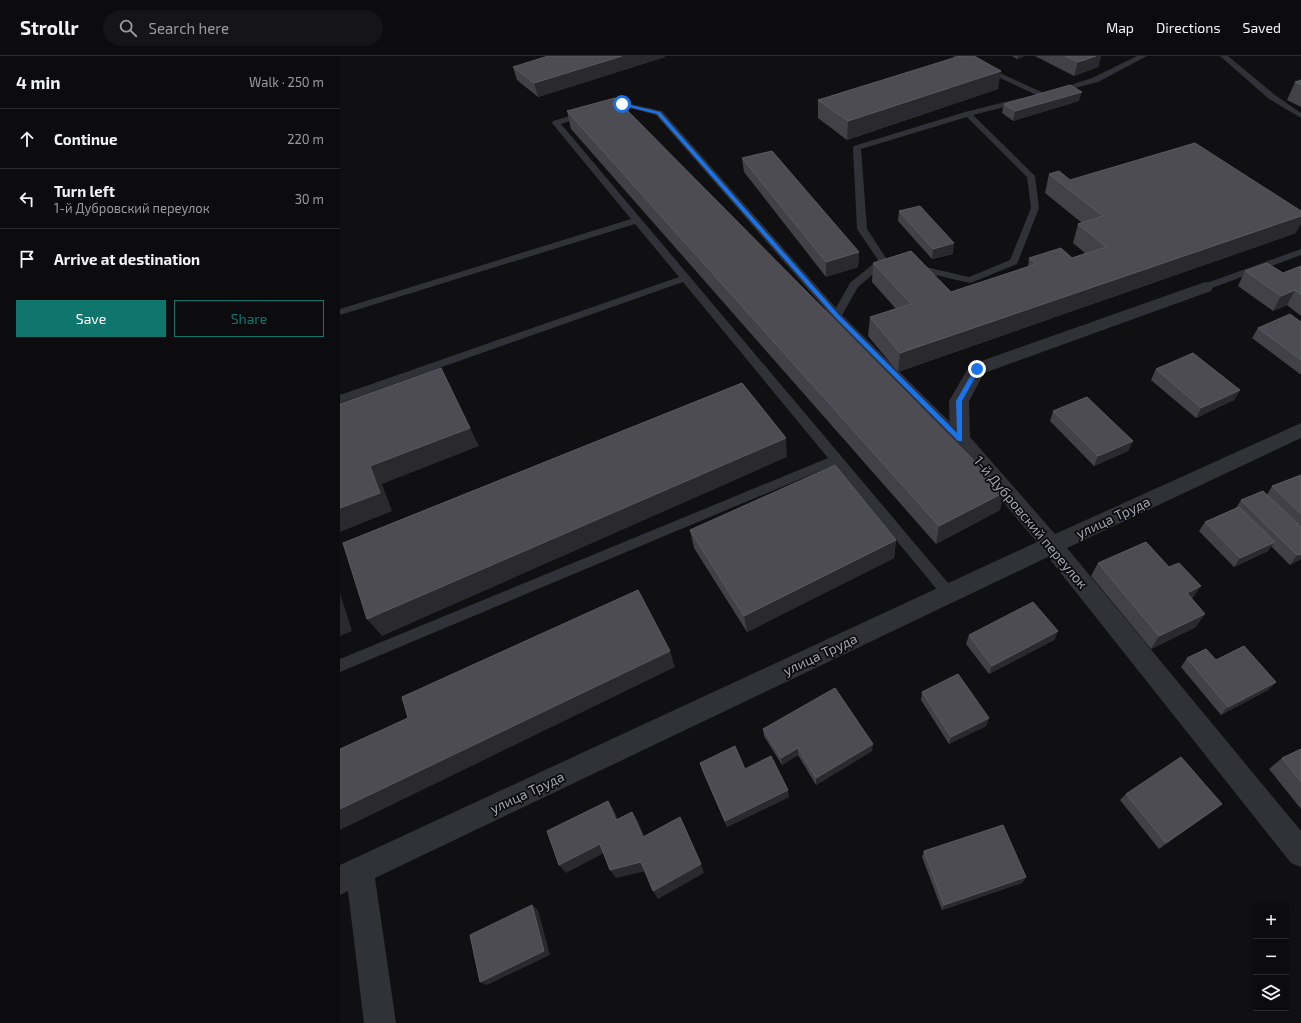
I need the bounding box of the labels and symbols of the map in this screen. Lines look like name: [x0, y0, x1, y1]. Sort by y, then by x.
route start: [613, 95, 631, 113]
route end: [968, 360, 986, 378]
street label: 1-й Дубровский переулок: [971, 452, 1092, 592]
street label: улица Труда: [1073, 492, 1153, 542]
street label: улица Труда: [780, 629, 860, 679]
street label: улица Труда: [487, 767, 567, 817]

